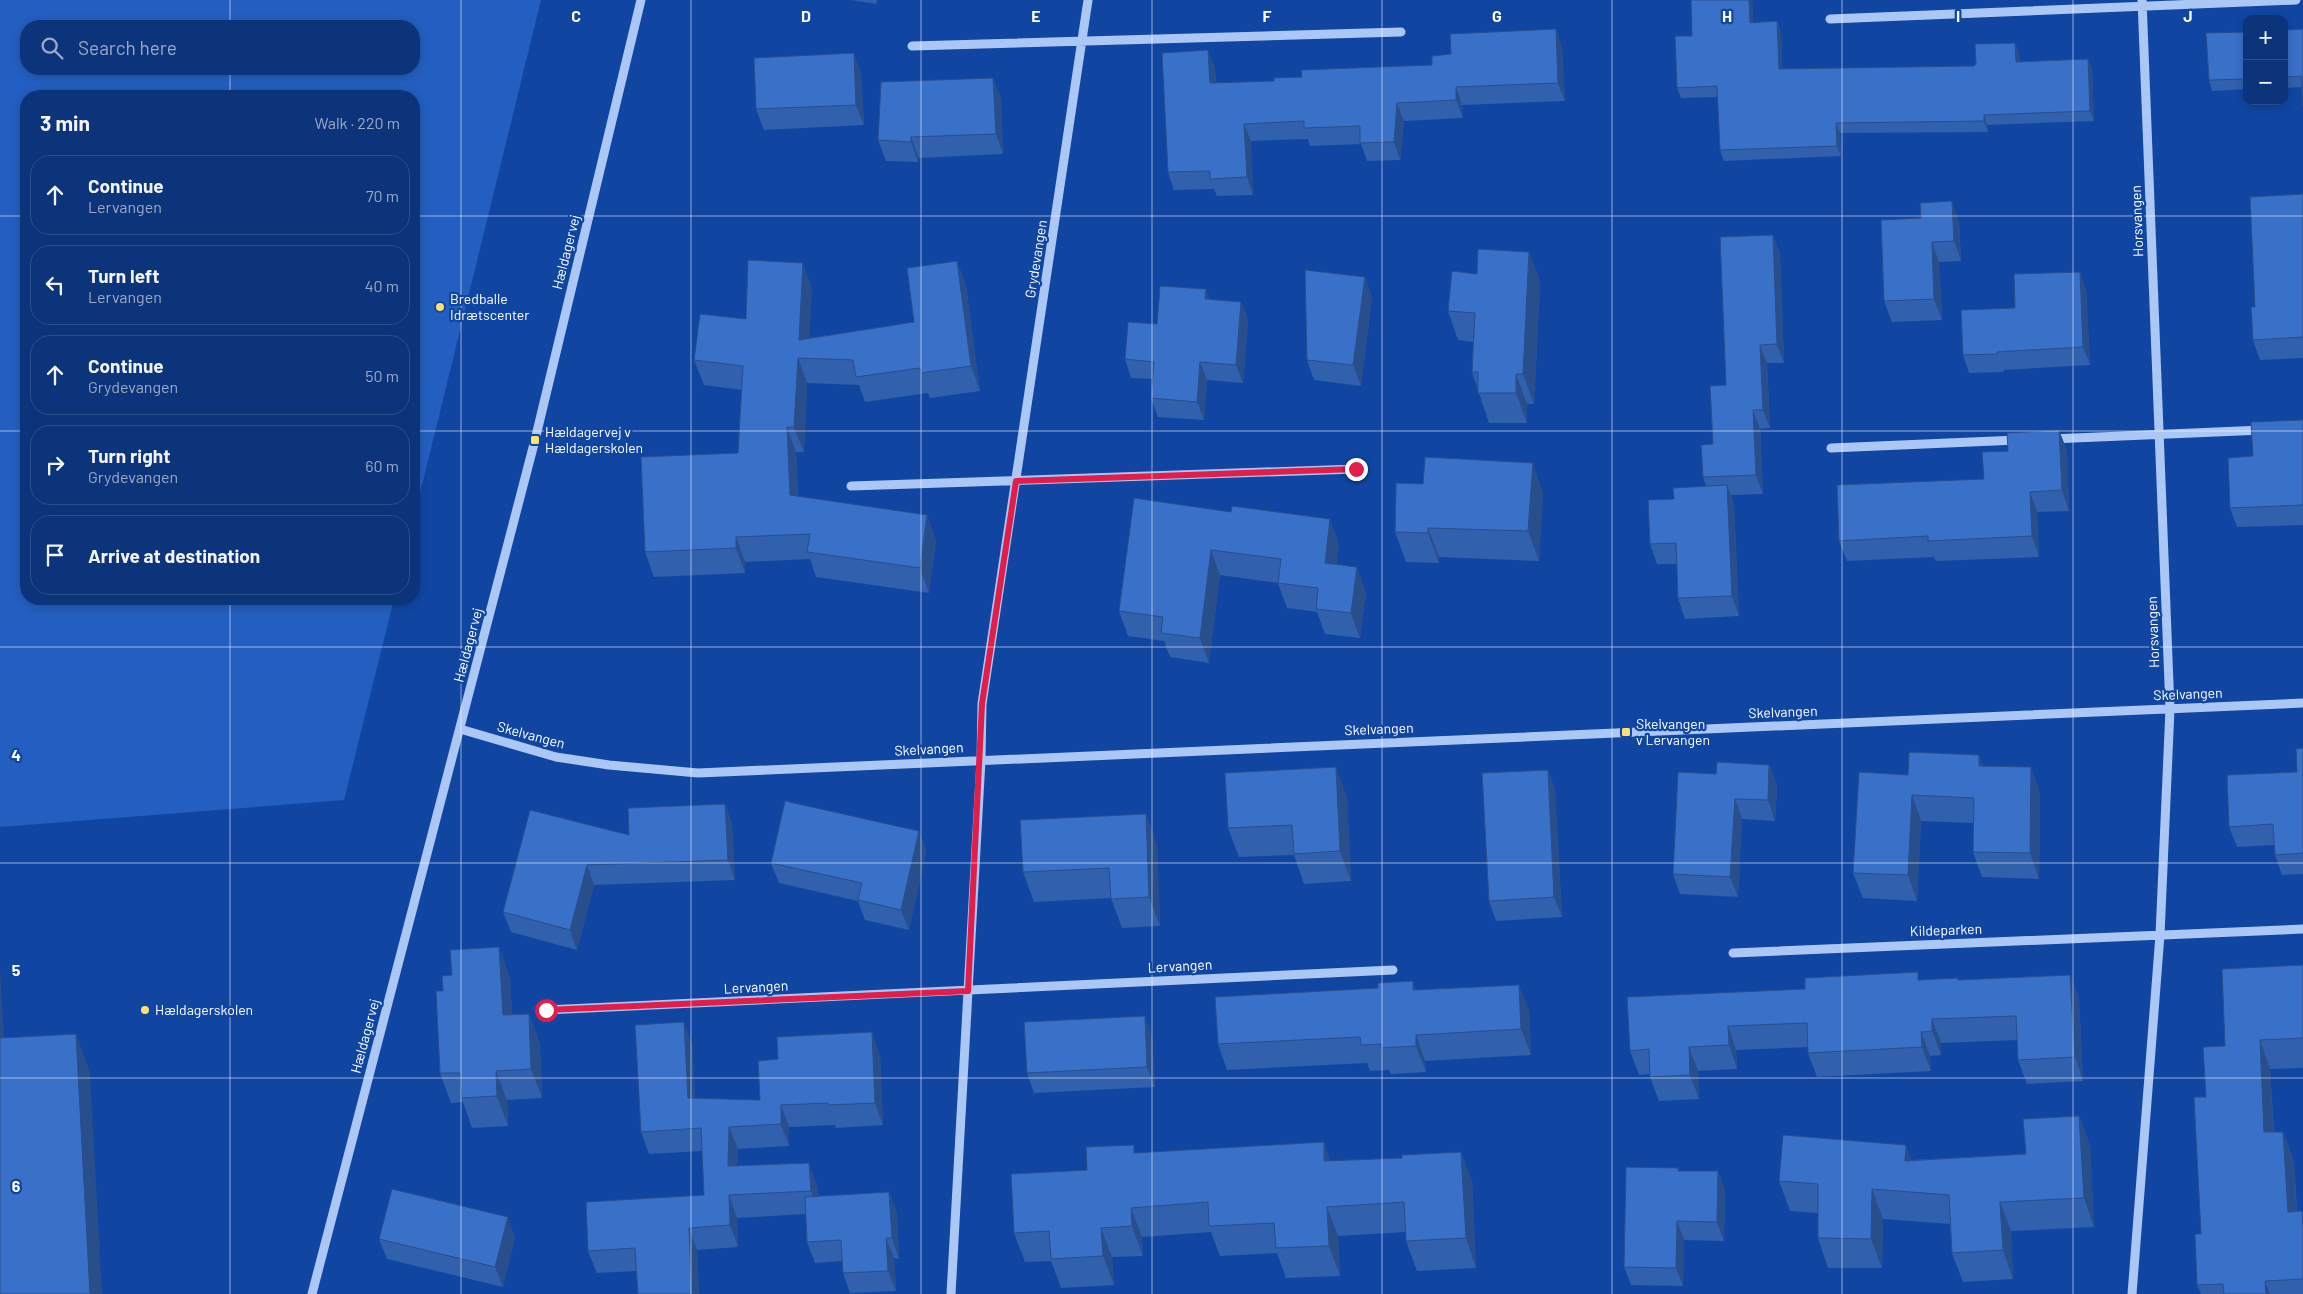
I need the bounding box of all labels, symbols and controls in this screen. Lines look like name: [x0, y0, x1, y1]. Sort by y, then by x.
text: C: [571, 6, 581, 25]
text: D: [801, 6, 811, 25]
text: E: [1031, 6, 1041, 25]
text: F: [1263, 6, 1272, 25]
text: G: [1492, 6, 1502, 25]
text: H: [1722, 6, 1732, 25]
text: I: [1956, 6, 1960, 25]
text: J: [2183, 6, 2193, 25]
map controls: [2243, 15, 2288, 105]
button: +: [2243, 15, 2288, 60]
search box: [20, 20, 420, 75]
icon: search: [38, 34, 66, 62]
text: Search here: [78, 36, 177, 59]
button: −: [2243, 60, 2288, 105]
text: 3 min: [40, 110, 90, 135]
text: Walk · 220 m: [314, 113, 400, 132]
text: Continue: [88, 174, 164, 197]
icon: ahead: [41, 181, 69, 209]
street label: Horsvangen: [2127, 185, 2146, 257]
text: 70 m: [366, 186, 399, 205]
text: Lervangen: [88, 197, 162, 216]
street label: Hældagervej: [548, 213, 583, 291]
street label: Grydevangen: [1021, 219, 1050, 299]
text: Turn left: [88, 264, 159, 287]
icon: left: [41, 271, 69, 299]
text: 40 m: [365, 276, 399, 295]
text: Lervangen: [88, 287, 162, 306]
place label: Bredballe Idrætscenter: [450, 290, 529, 323]
marker: Bredballe Idrætscenter: [434, 301, 446, 313]
text: Continue: [88, 354, 164, 377]
icon: ahead: [41, 361, 69, 389]
text: 50 m: [365, 366, 399, 385]
text: Grydevangen: [88, 377, 178, 396]
place label: Hældagervej v Hældagerskolen: [545, 423, 643, 456]
marker: Hældagervej v Hældagerskolen: [529, 434, 541, 446]
text: Turn right: [88, 444, 170, 467]
icon: right: [41, 451, 69, 479]
text: 60 m: [365, 456, 399, 475]
route end: [1345, 458, 1368, 481]
text: Grydevangen: [88, 467, 178, 486]
icon: arrive: [41, 541, 69, 569]
text: Arrive at destination: [88, 544, 260, 567]
street label: Horsvangen: [2143, 596, 2162, 668]
street label: Hældagervej: [449, 606, 486, 684]
street label: Skelvangen: [2153, 684, 2223, 703]
street label: Skelvangen: [1748, 702, 1818, 721]
place label: Skelvangen v Lervangen: [1636, 715, 1710, 748]
street label: Skelvangen: [495, 717, 567, 752]
street label: Skelvangen: [1344, 719, 1414, 738]
marker: Skelvangen v Lervangen: [1620, 726, 1632, 738]
street label: Skelvangen: [894, 738, 964, 759]
text: 4: [11, 745, 21, 764]
street label: Kildeparken: [1910, 920, 1982, 939]
street label: Lervangen: [1147, 955, 1213, 976]
text: 5: [12, 960, 21, 979]
street label: Lervangen: [723, 976, 789, 997]
street label: Hældagervej: [346, 997, 383, 1075]
route start: [535, 999, 558, 1022]
place label: Hældagerskolen: [155, 1001, 253, 1018]
marker: Hældagerskolen: [139, 1004, 151, 1016]
text: 6: [12, 1176, 21, 1195]

